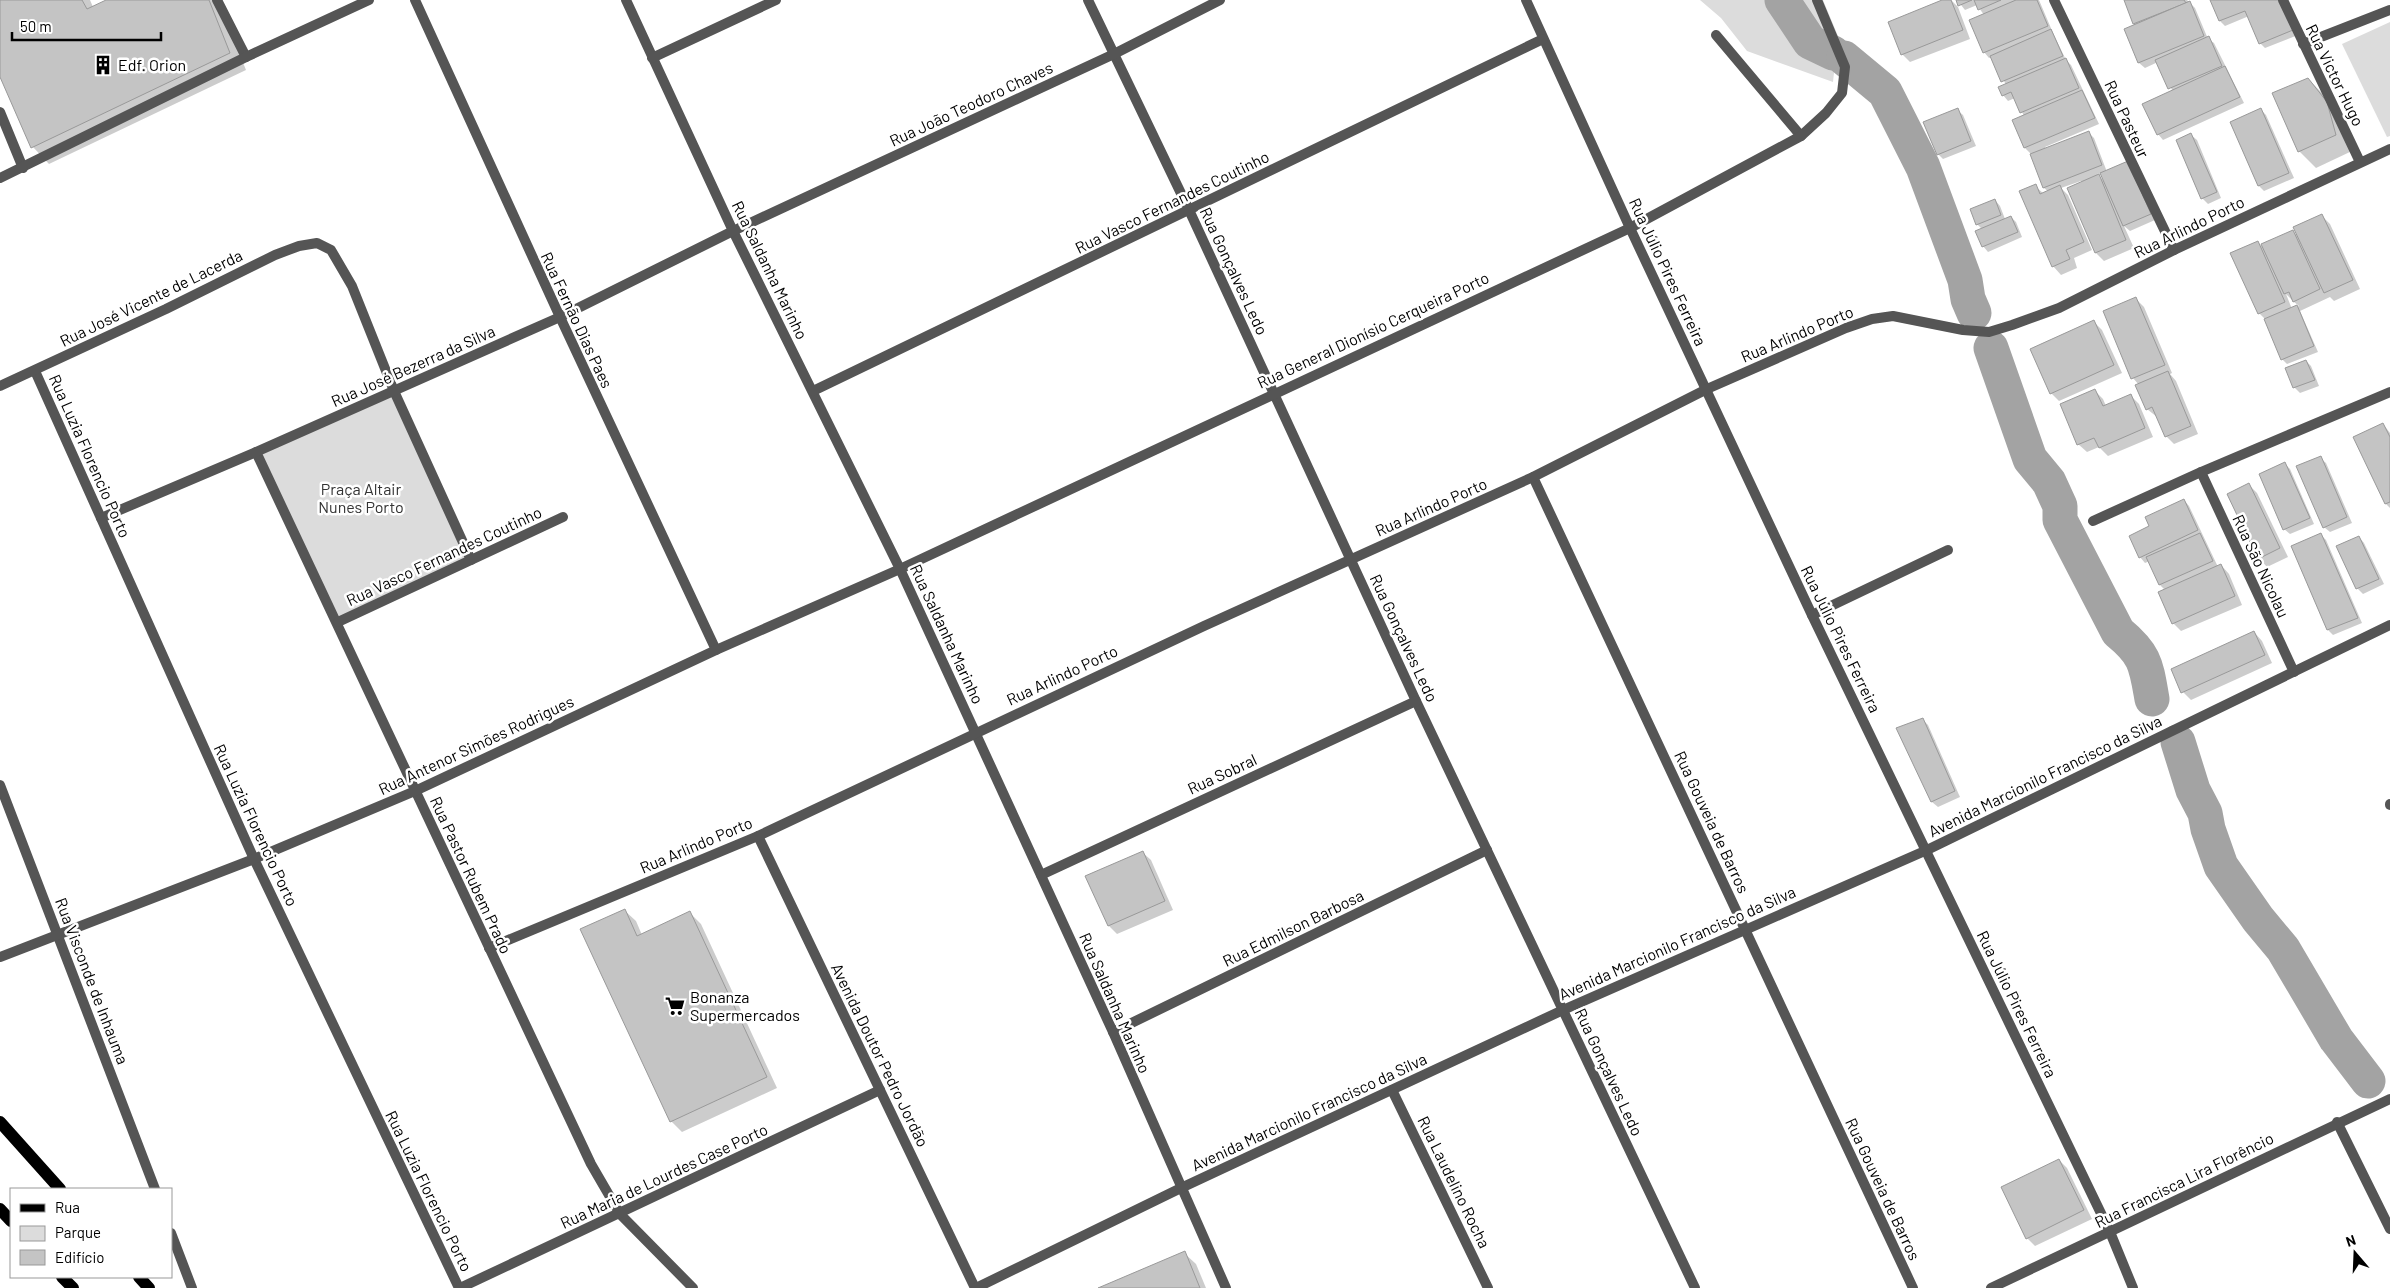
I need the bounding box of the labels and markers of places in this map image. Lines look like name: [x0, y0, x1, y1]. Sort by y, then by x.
building icon: Edf. Orion: [92, 54, 114, 76]
place label: Edf. Orion: [118, 55, 186, 74]
place label: Bonanza Supermercados: [690, 987, 800, 1024]
supermarket icon: Bonanza Supermercados: [664, 995, 686, 1017]

